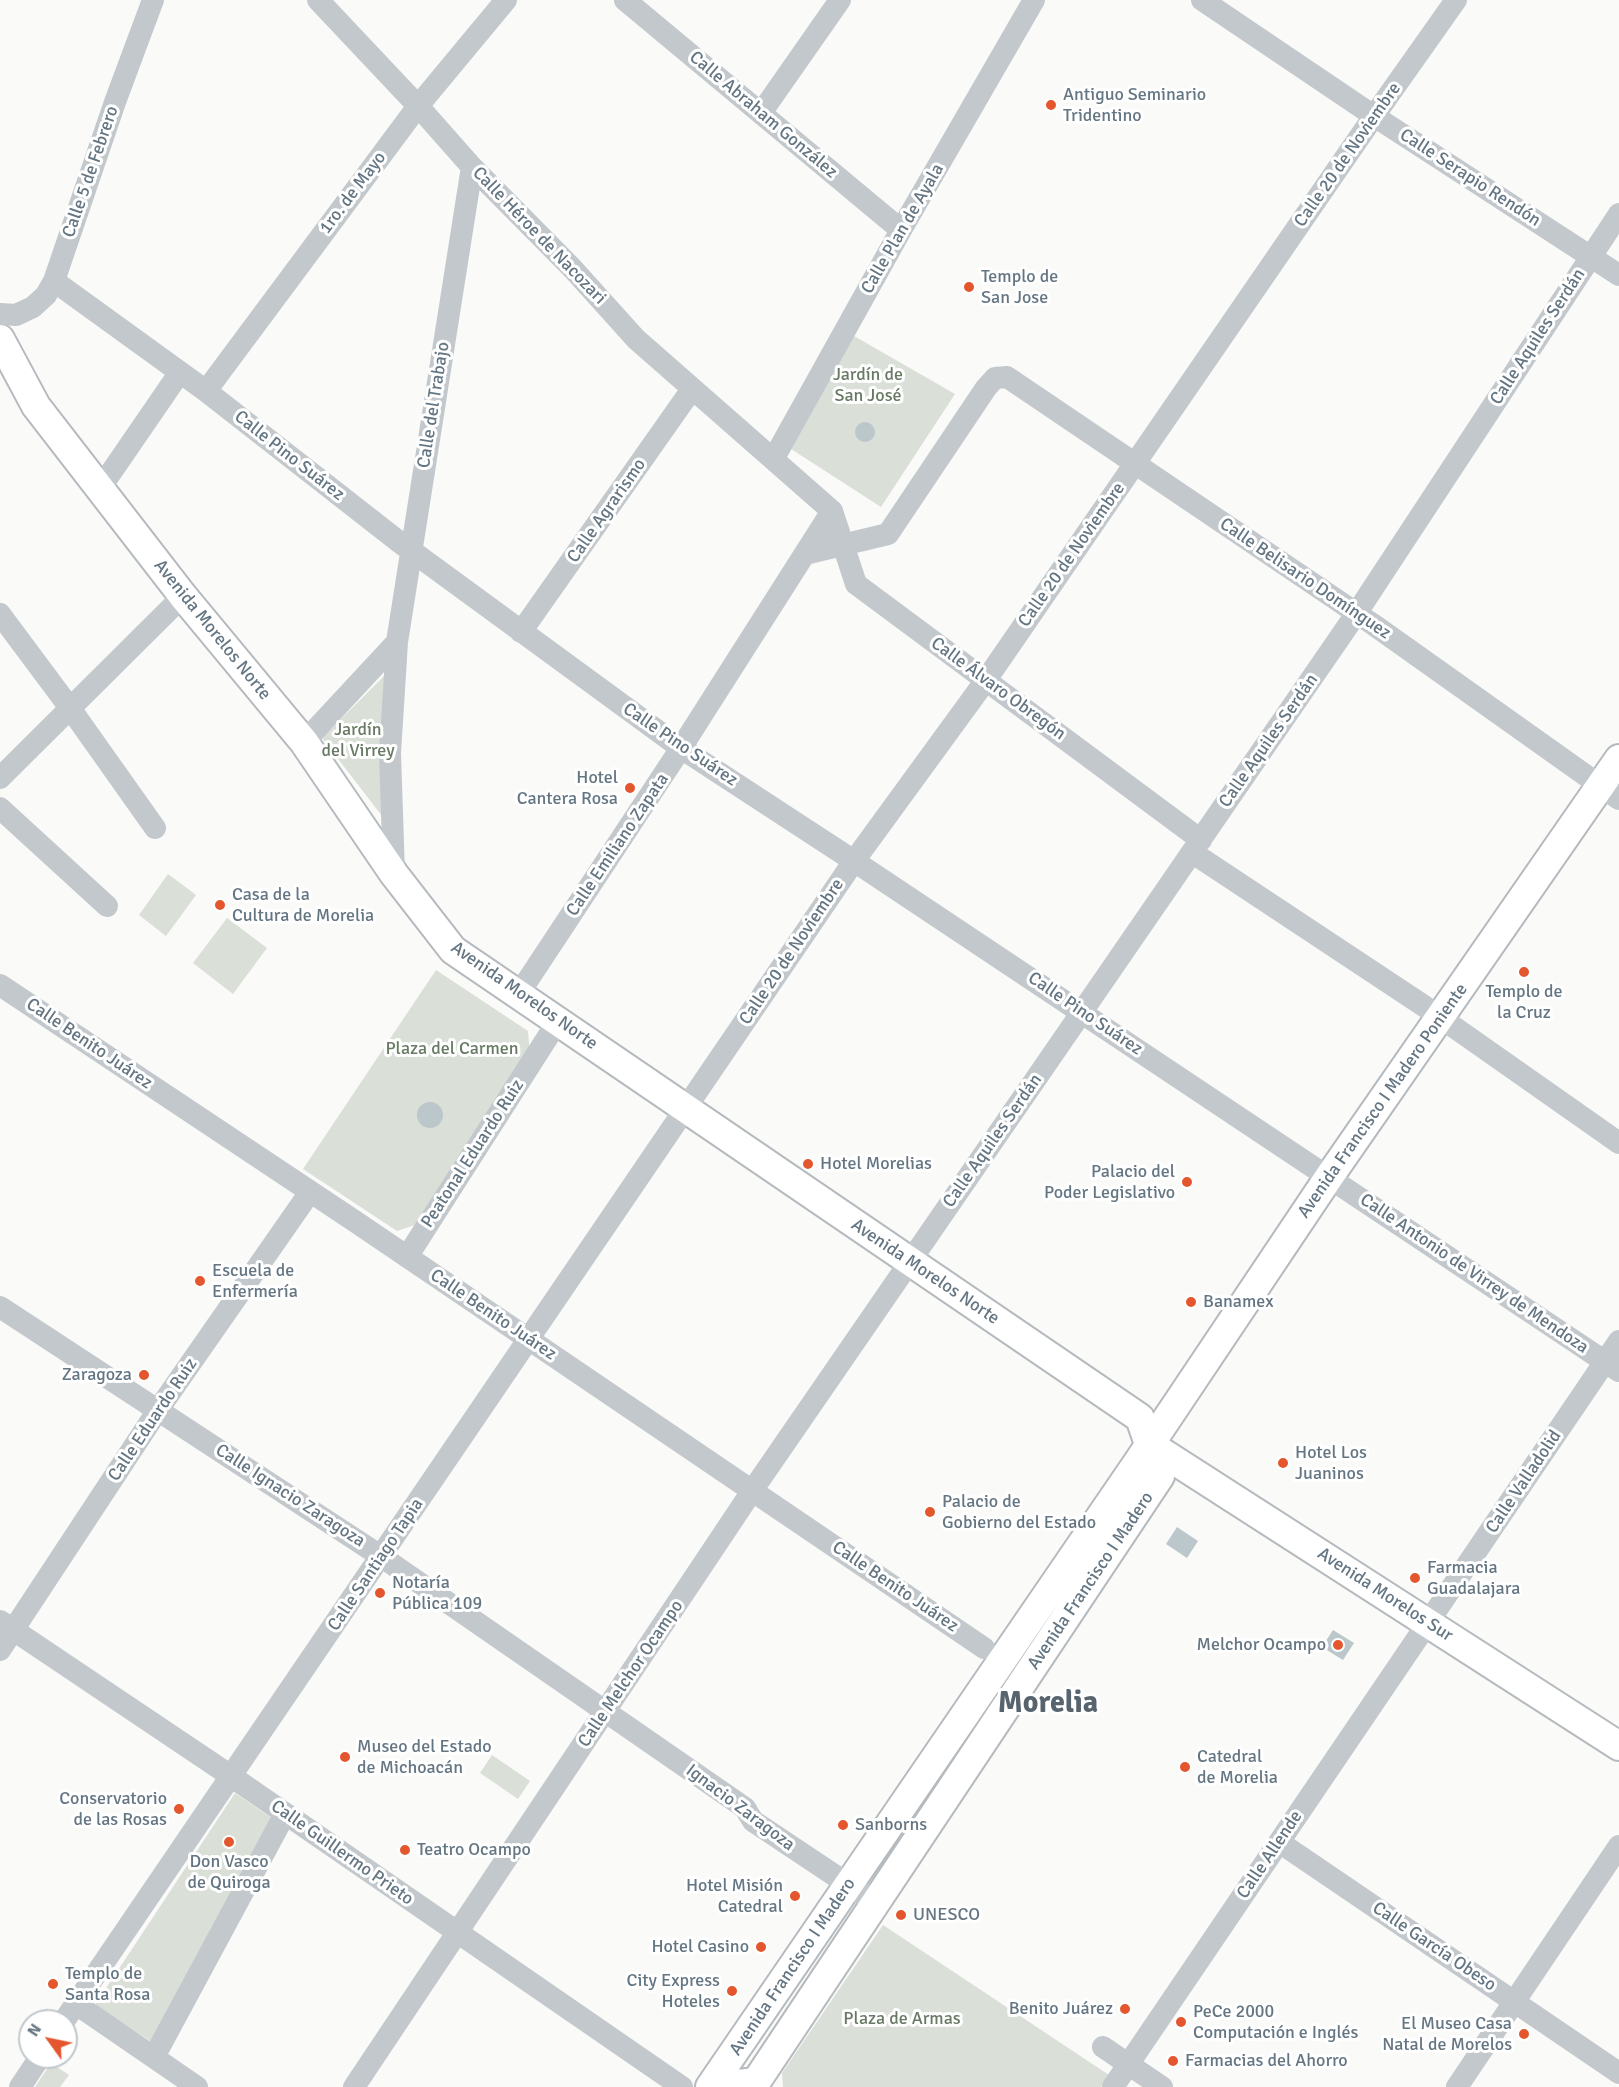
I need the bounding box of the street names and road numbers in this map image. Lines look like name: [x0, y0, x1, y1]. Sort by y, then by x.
street label: Calle Abraham González: [685, 47, 841, 183]
street label: Calle 20 de Noviembre: [1290, 79, 1406, 231]
street label: Calle 5 de Febrero: [58, 103, 124, 241]
street label: Calle Serapio Rendón: [1396, 124, 1544, 232]
street label: 1ro. de Mayo: [315, 148, 391, 238]
street label: Calle Plan de Ayala: [857, 160, 949, 298]
street label: Calle Héroe de Nacozari: [468, 163, 610, 309]
street label: Calle Aquiles Serdán: [1486, 265, 1590, 409]
street label: Calle del Trabajo: [413, 340, 455, 470]
street label: Calle Pino Suárez: [230, 406, 348, 506]
street label: Calle Agrarismo: [563, 455, 651, 567]
street label: Calle 20 de Noviembre: [1014, 479, 1130, 631]
street label: Calle Belisario Domínguez: [1215, 514, 1395, 644]
street label: Avenida Morelos Norte: [149, 556, 275, 704]
street label: Calle Álvaro Obregón: [926, 633, 1070, 745]
street label: Calle Aquiles Serdán: [1215, 670, 1323, 812]
street label: Calle Pino Suárez: [619, 699, 741, 791]
street label: Calle Emiliano Zapata: [562, 769, 674, 921]
street label: Calle 20 de Noviembre: [735, 875, 849, 1029]
street label: Avenida Morelos Norte: [446, 937, 602, 1055]
street label: Calle Pino Suárez: [1024, 968, 1146, 1060]
street label: Avenida Francisco I Madero Poniente: [1293, 980, 1473, 1222]
street label: Calle Benito Juárez: [22, 994, 156, 1094]
street label: Calle Aquiles Serdán: [939, 1070, 1047, 1212]
street label: Peatonal Eduardo Ruiz: [417, 1076, 529, 1232]
street label: Calle Antonio de Virrey de Mendoza: [1356, 1189, 1592, 1359]
street label: Avenida Morelos Norte: [847, 1214, 1003, 1330]
street label: Calle Benito Juárez: [426, 1265, 560, 1365]
street label: Calle Eduardo Ruiz: [104, 1354, 202, 1486]
street label: Calle Valladolid: [1482, 1426, 1566, 1538]
street label: Calle Ignacio Zaragoza: [211, 1440, 369, 1552]
street label: Avenida Francisco I Madero: [1023, 1488, 1159, 1674]
street label: Calle Santiago Tapia: [324, 1495, 428, 1635]
street label: Calle Benito Juárez: [828, 1537, 962, 1637]
street label: Avenida Morelos Sur: [1313, 1543, 1457, 1647]
street label: Calle Melchor Ocampo: [574, 1596, 688, 1752]
street label: Ignacio Zaragoza: [681, 1760, 799, 1856]
street label: Calle Guillermo Prieto: [267, 1796, 417, 1910]
street label: Calle Allende: [1233, 1807, 1307, 1903]
street label: Avenida Francisco I Madero: [725, 1874, 861, 2060]
street label: Calle García Obeso: [1368, 1898, 1500, 1996]

